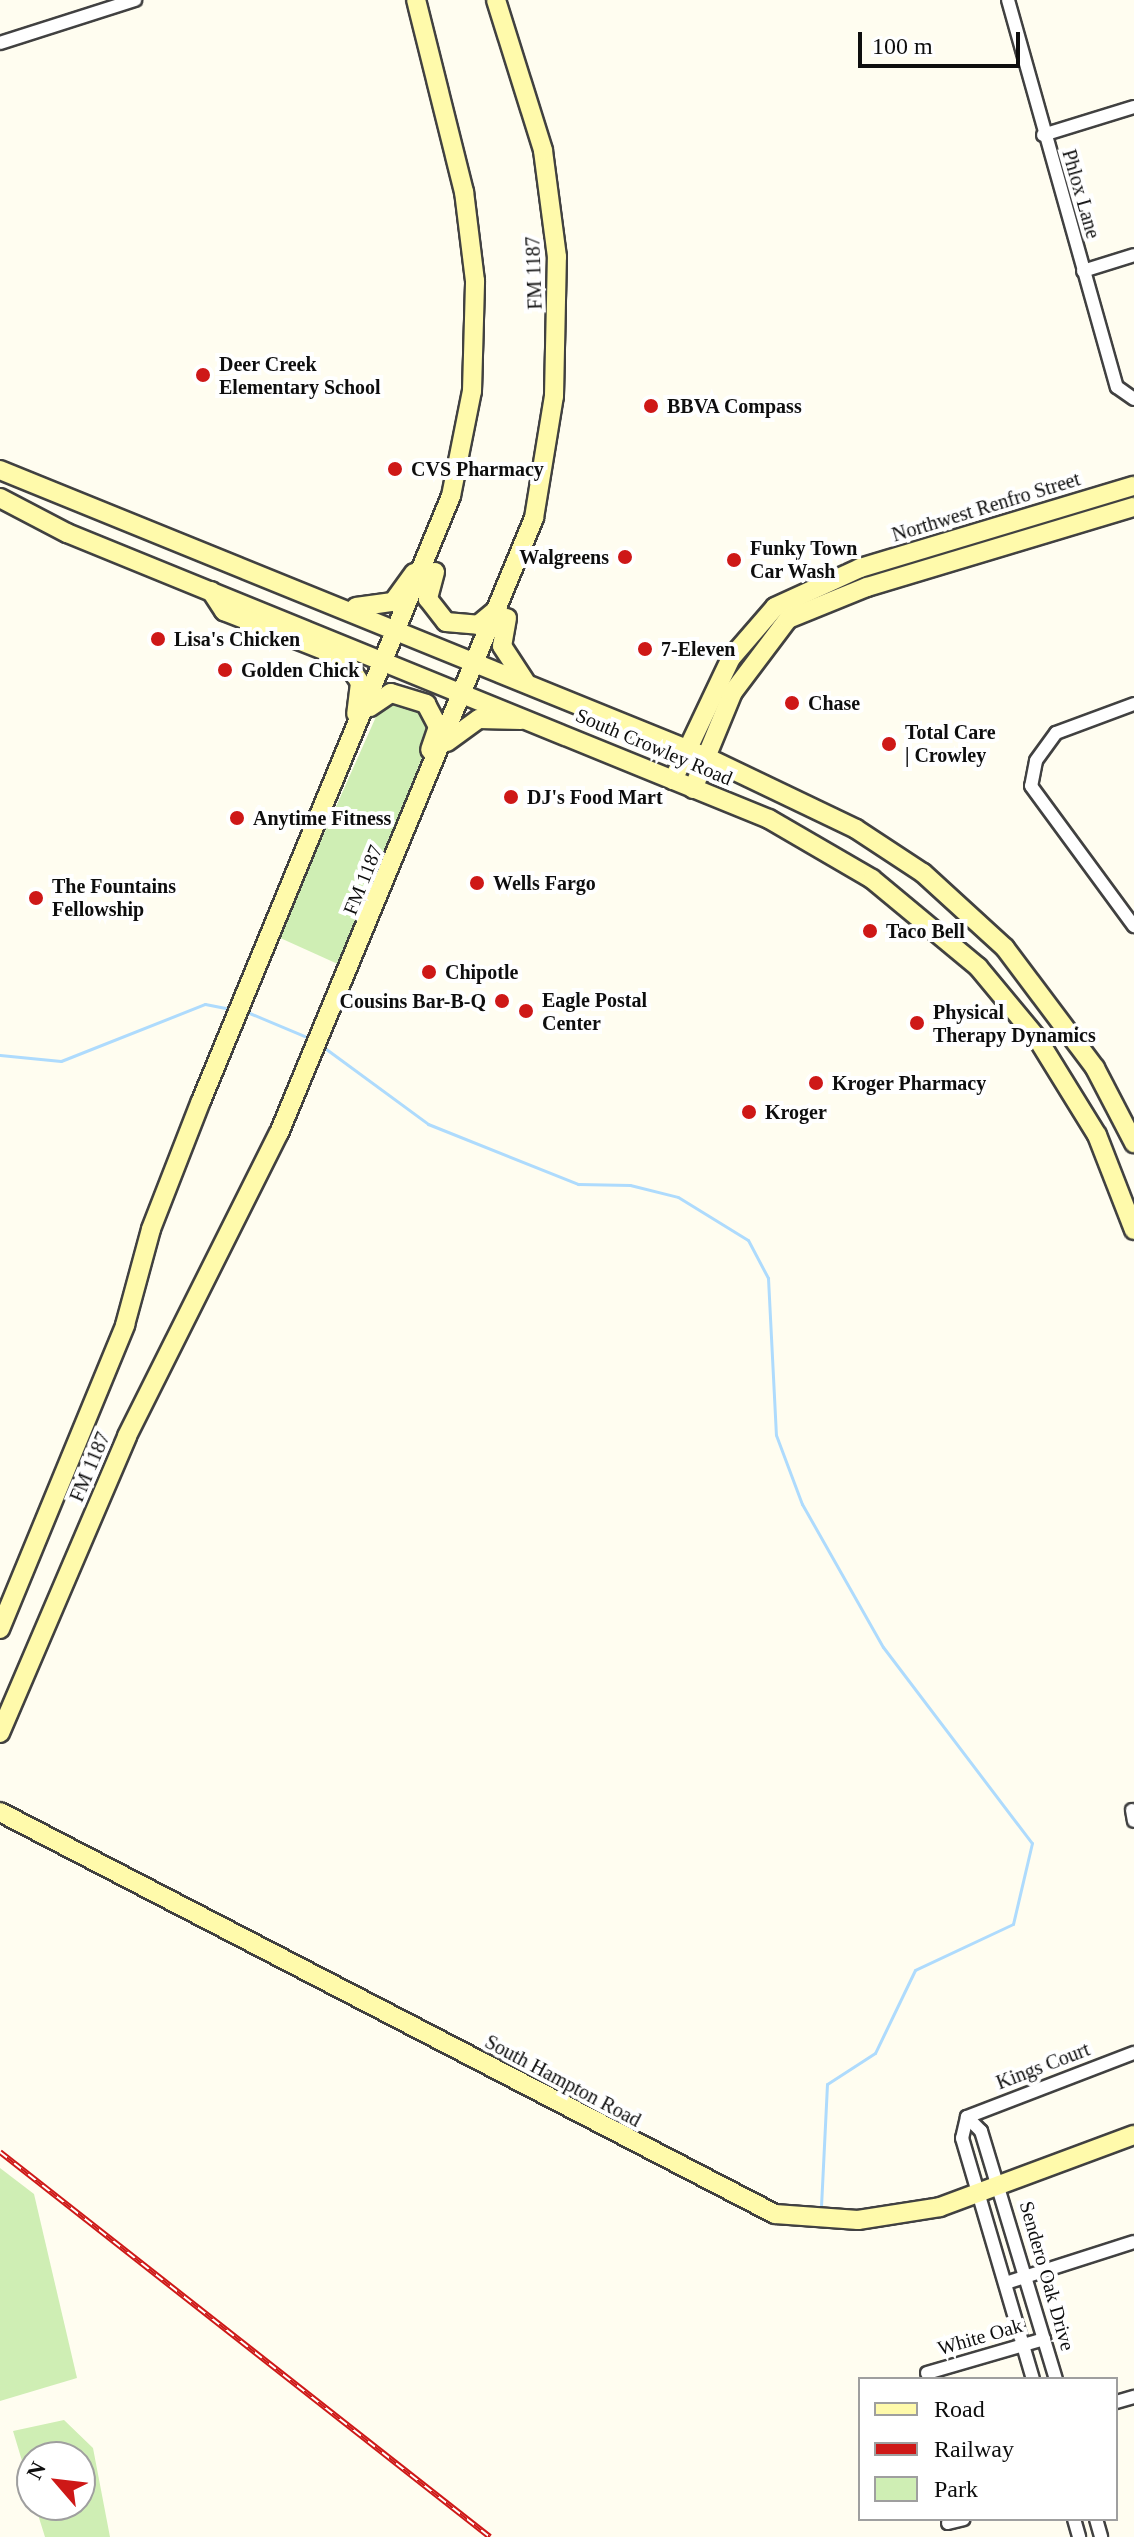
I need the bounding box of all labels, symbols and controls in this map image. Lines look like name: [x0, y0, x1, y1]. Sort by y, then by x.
scale bar: [862, 16, 1024, 66]
text: 100 m: [872, 33, 933, 59]
street label: Phlox Lane: [1057, 147, 1105, 241]
street label: FM 1187: [521, 236, 547, 310]
place label: Deer Creek Elementary School: [219, 352, 381, 399]
marker: Deer Creek Elementary School: [194, 366, 212, 384]
place label: BBVA Compass: [667, 394, 803, 418]
marker: BBVA Compass: [642, 397, 660, 415]
place label: CVS Pharmacy: [411, 457, 544, 481]
marker: CVS Pharmacy: [386, 460, 404, 478]
street label: Northwest Renfro Street: [889, 467, 1083, 547]
place label: Funky Town Car Wash: [750, 536, 858, 583]
place label: Walgreens: [519, 545, 609, 569]
marker: Walgreens: [616, 548, 634, 566]
marker: Funky Town Car Wash: [725, 551, 743, 569]
place label: Lisa's Chicken: [174, 627, 300, 651]
marker: Lisa's Chicken: [149, 630, 167, 648]
place label: 7-Eleven: [661, 637, 735, 661]
marker: 7-Eleven: [636, 640, 654, 658]
place label: Golden Chick: [241, 658, 359, 682]
marker: Golden Chick: [216, 661, 234, 679]
place label: Chase: [808, 691, 860, 715]
marker: Chase: [783, 694, 801, 712]
street label: South Crowley Road: [572, 703, 736, 791]
place label: Total Care | Crowley: [905, 720, 996, 767]
marker: Total Care | Crowley: [880, 735, 898, 753]
place label: DJ's Food Mart: [527, 785, 663, 809]
marker: DJ's Food Mart: [502, 788, 520, 806]
place label: Anytime Fitness: [253, 806, 391, 830]
marker: Anytime Fitness: [228, 809, 246, 827]
street label: FM 1187: [338, 842, 388, 918]
place label: Wells Fargo: [493, 871, 596, 895]
place label: The Fountains Fellowship: [52, 874, 176, 921]
marker: Wells Fargo: [468, 874, 486, 892]
marker: The Fountains Fellowship: [27, 889, 45, 907]
place label: Taco Bell: [886, 919, 965, 943]
marker: Taco Bell: [861, 922, 879, 940]
place label: Chipotle: [445, 960, 518, 984]
marker: Chipotle: [420, 963, 438, 981]
place label: Eagle Postal Center: [542, 988, 647, 1035]
place label: Cousins Bar-B-Q: [339, 989, 486, 1013]
marker: Cousins Bar-B-Q: [493, 992, 511, 1010]
place label: Physical Therapy Dynamics: [933, 1000, 1096, 1047]
marker: Eagle Postal Center: [517, 1002, 535, 1020]
marker: Physical Therapy Dynamics: [908, 1014, 926, 1032]
place label: Kroger Pharmacy: [832, 1071, 987, 1095]
marker: Kroger Pharmacy: [807, 1074, 825, 1092]
place label: Kroger: [765, 1100, 827, 1124]
marker: Kroger: [740, 1103, 758, 1121]
street label: FM 1187: [65, 1429, 115, 1505]
street label: South Hampton Road: [481, 2030, 645, 2132]
street label: Kings Court: [993, 2037, 1093, 2095]
street label: Sendero Oak Drive: [1014, 2198, 1080, 2354]
street label: White Oak: [935, 2313, 1025, 2361]
legend: [858, 2377, 1118, 2521]
text: Road: [934, 2396, 985, 2422]
text: Railway: [934, 2436, 1014, 2462]
north arrow: [16, 2441, 96, 2521]
text: N: [21, 2458, 51, 2483]
text: Park: [934, 2476, 978, 2502]

